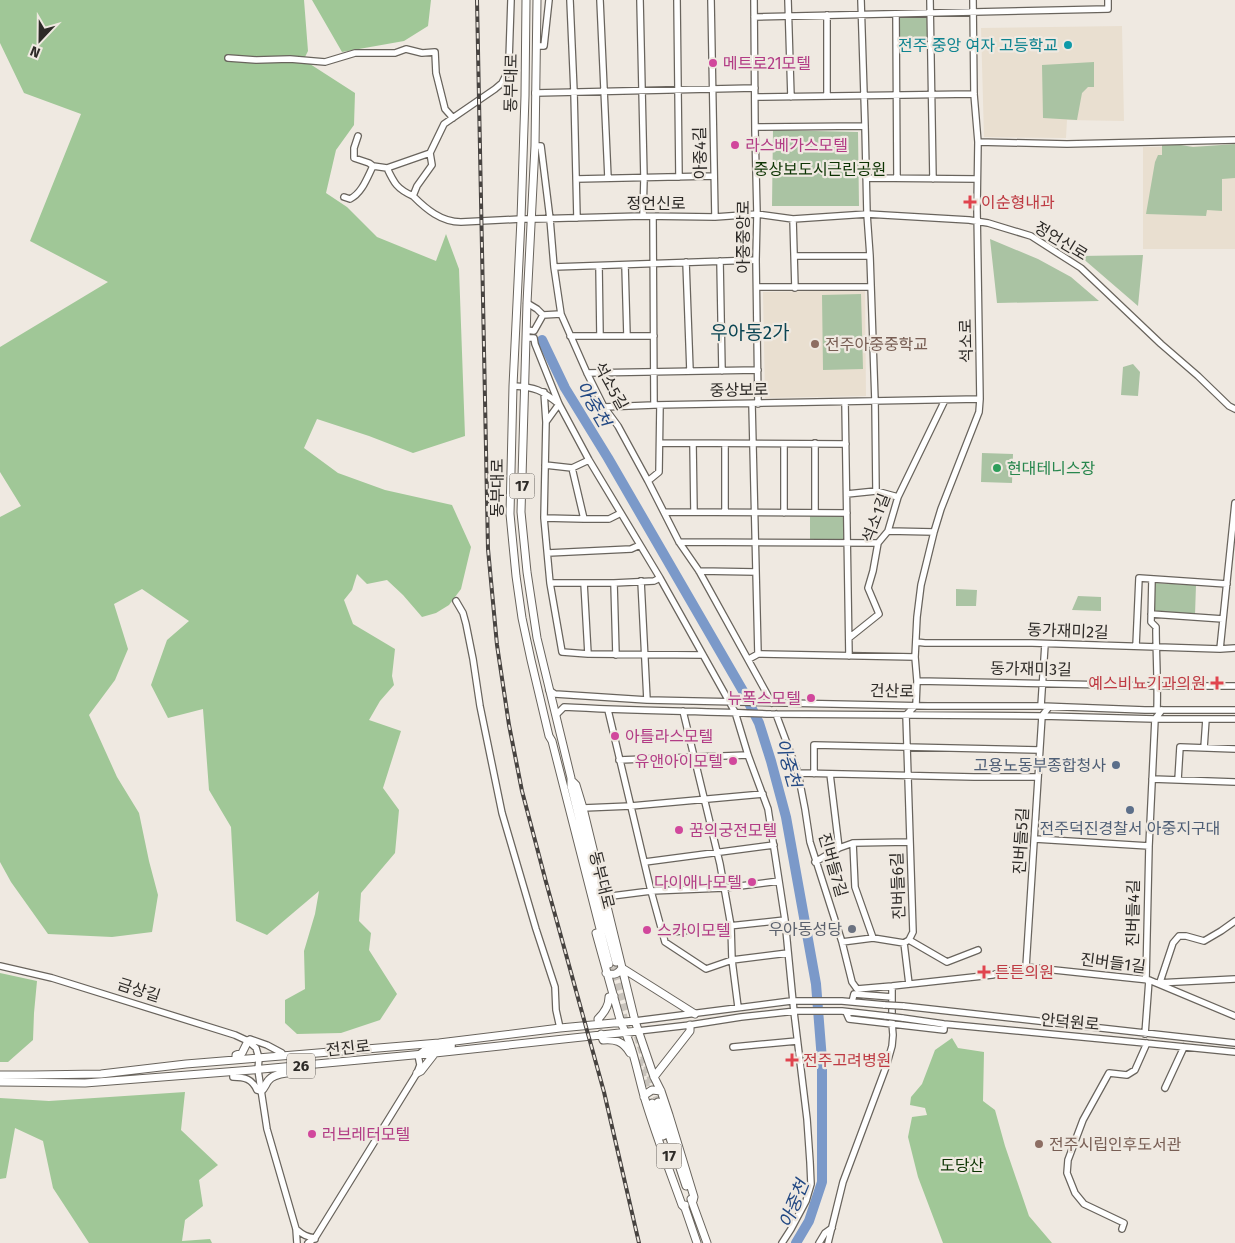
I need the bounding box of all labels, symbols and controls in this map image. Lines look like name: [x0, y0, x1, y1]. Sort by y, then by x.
north arrow: [15, 15, 65, 65]
place label: 전주 중앙 여자 고등학교: [898, 36, 1058, 55]
marker: 전주 중앙 여자 고등학교: [1062, 39, 1074, 51]
text: N: [28, 42, 43, 61]
street label: 동부대로: [501, 53, 521, 113]
place label: 메트로21모텔: [723, 54, 811, 73]
marker: 메트로21모텔: [707, 57, 719, 69]
street label: 아중4길: [690, 126, 710, 180]
place label: 라스베가스모텔: [745, 136, 848, 155]
marker: 라스베가스모텔: [729, 139, 741, 151]
park label: 중상보도시근린공원: [754, 160, 886, 179]
place label: 이순형내과: [981, 193, 1055, 212]
street label: 정언신로: [627, 194, 686, 213]
marker: 이순형내과: [963, 195, 977, 209]
street label: 아중중앙로: [734, 200, 753, 274]
street label: 정언신로: [1031, 218, 1091, 264]
street label: 석소로: [956, 318, 976, 363]
district label: 우아동2가: [710, 321, 790, 344]
place label: 전주아중중학교: [825, 335, 928, 354]
marker: 전주아중중학교: [809, 338, 821, 350]
street label: 석소5길: [590, 359, 632, 413]
water label: 아중천: [571, 377, 616, 433]
street label: 중상보로: [709, 380, 769, 400]
street label: 동부대로: [488, 458, 507, 517]
place label: 현대테니스장: [1007, 459, 1096, 478]
marker: 현대테니스장: [991, 462, 1003, 474]
road number: 17: [510, 474, 534, 498]
street label: 석소1길: [858, 491, 894, 545]
street label: 동가재미2길: [1027, 620, 1109, 642]
street label: 동가재미3길: [990, 659, 1072, 679]
place label: 예스비뇨기과의원: [1088, 674, 1206, 693]
marker: 예스비뇨기과의원: [1210, 676, 1224, 690]
street label: 건산로: [870, 681, 915, 701]
place label: 뉴폭스모텔: [727, 689, 801, 708]
marker: 뉴폭스모텔: [805, 692, 817, 704]
place label: 아틀라스모텔: [625, 727, 713, 746]
marker: 아틀라스모텔: [609, 730, 621, 742]
water label: 아중천: [771, 736, 806, 792]
place label: 유앤아이모텔: [635, 752, 723, 771]
marker: 유앤아이모텔: [727, 755, 739, 767]
place label: 고용노동부종합청사: [974, 756, 1106, 775]
marker: 고용노동부종합청사: [1110, 759, 1122, 771]
marker: 전주덕진경찰서 아중지구대: [1124, 804, 1136, 816]
street label: 진버들5길: [1010, 807, 1032, 875]
place label: 전주덕진경찰서 아중지구대: [1040, 819, 1220, 838]
place label: 꿈의궁전모텔: [689, 821, 777, 840]
marker: 꿈의궁전모텔: [673, 824, 685, 836]
street label: 진버들7길: [815, 831, 851, 899]
street label: 동부대로: [586, 849, 618, 911]
street label: 진버들6길: [887, 852, 909, 920]
place label: 다이애나모텔: [654, 873, 742, 892]
marker: 다이애나모텔: [746, 876, 758, 888]
street label: 진버들4길: [1123, 879, 1143, 947]
place label: 우아동성당: [768, 920, 842, 939]
place label: 스카이모텔: [657, 921, 731, 940]
marker: 우아동성당: [846, 923, 858, 935]
marker: 스카이모텔: [641, 924, 653, 936]
street label: 진버들1길: [1079, 950, 1147, 976]
place label: 튼튼의원: [995, 963, 1054, 982]
marker: 튼튼의원: [977, 965, 991, 979]
street label: 금상길: [115, 974, 163, 1006]
street label: 안덕원로: [1040, 1010, 1100, 1034]
street label: 전진로: [325, 1036, 371, 1060]
place label: 전주고려병원: [803, 1051, 891, 1070]
marker: 전주고려병원: [785, 1053, 799, 1067]
road number: 26: [287, 1054, 315, 1078]
place label: 러브레터모텔: [322, 1125, 410, 1144]
marker: 러브레터모텔: [306, 1128, 318, 1140]
place label: 전주시립인후도서관: [1049, 1135, 1182, 1154]
marker: 전주시립인후도서관: [1033, 1138, 1045, 1150]
road number: 17: [656, 1144, 682, 1168]
park label: 도당산: [940, 1156, 984, 1175]
water label: 아중천: [774, 1175, 814, 1231]

